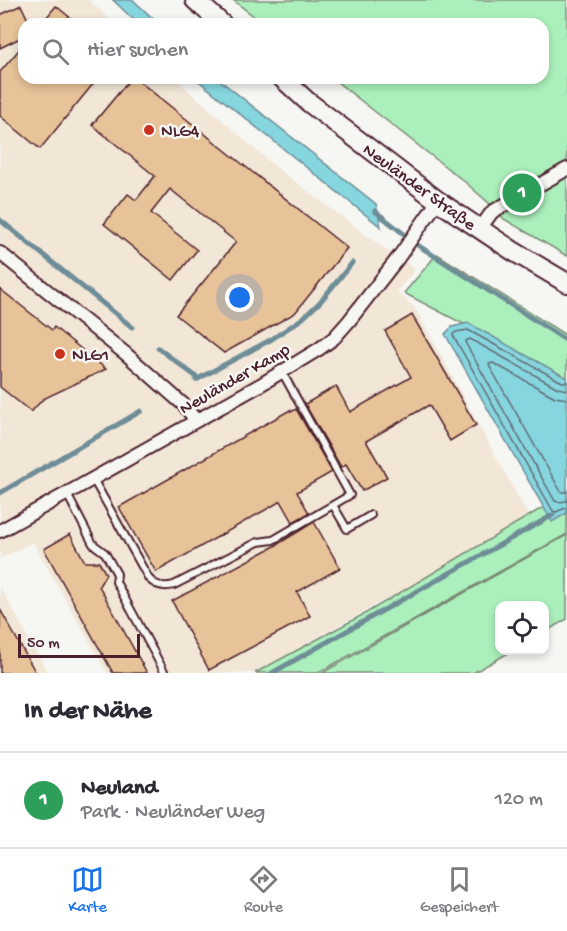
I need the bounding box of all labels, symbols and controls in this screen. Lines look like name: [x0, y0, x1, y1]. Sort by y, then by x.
search box: [18, 18, 549, 84]
icon: search: [39, 35, 72, 68]
text: Hier suchen: [87, 38, 188, 64]
place label: NLG4: [161, 122, 200, 143]
marker: NLG4: [142, 123, 156, 137]
street label: Neuländer Straße: [358, 140, 480, 237]
pin: 1: [502, 170, 542, 216]
your location: [225, 283, 254, 312]
street label: Neuländer Kamp: [176, 340, 294, 420]
place label: NLG1: [72, 346, 109, 367]
marker: NLG1: [53, 347, 67, 361]
map controls: [495, 601, 549, 655]
button: locate: [495, 601, 549, 655]
scale bar: [18, 631, 140, 658]
text: 50 m: [27, 635, 60, 654]
text: In der Nähe: [24, 697, 152, 728]
text: Neuland: [81, 776, 157, 802]
text: 1: [39, 789, 48, 812]
text: 120 m: [495, 789, 543, 812]
text: Park · Neuländer Weg: [81, 802, 265, 825]
tab: Karte: [69, 863, 107, 918]
tab: Route: [244, 863, 283, 918]
tab: Gespeichert: [420, 863, 498, 918]

